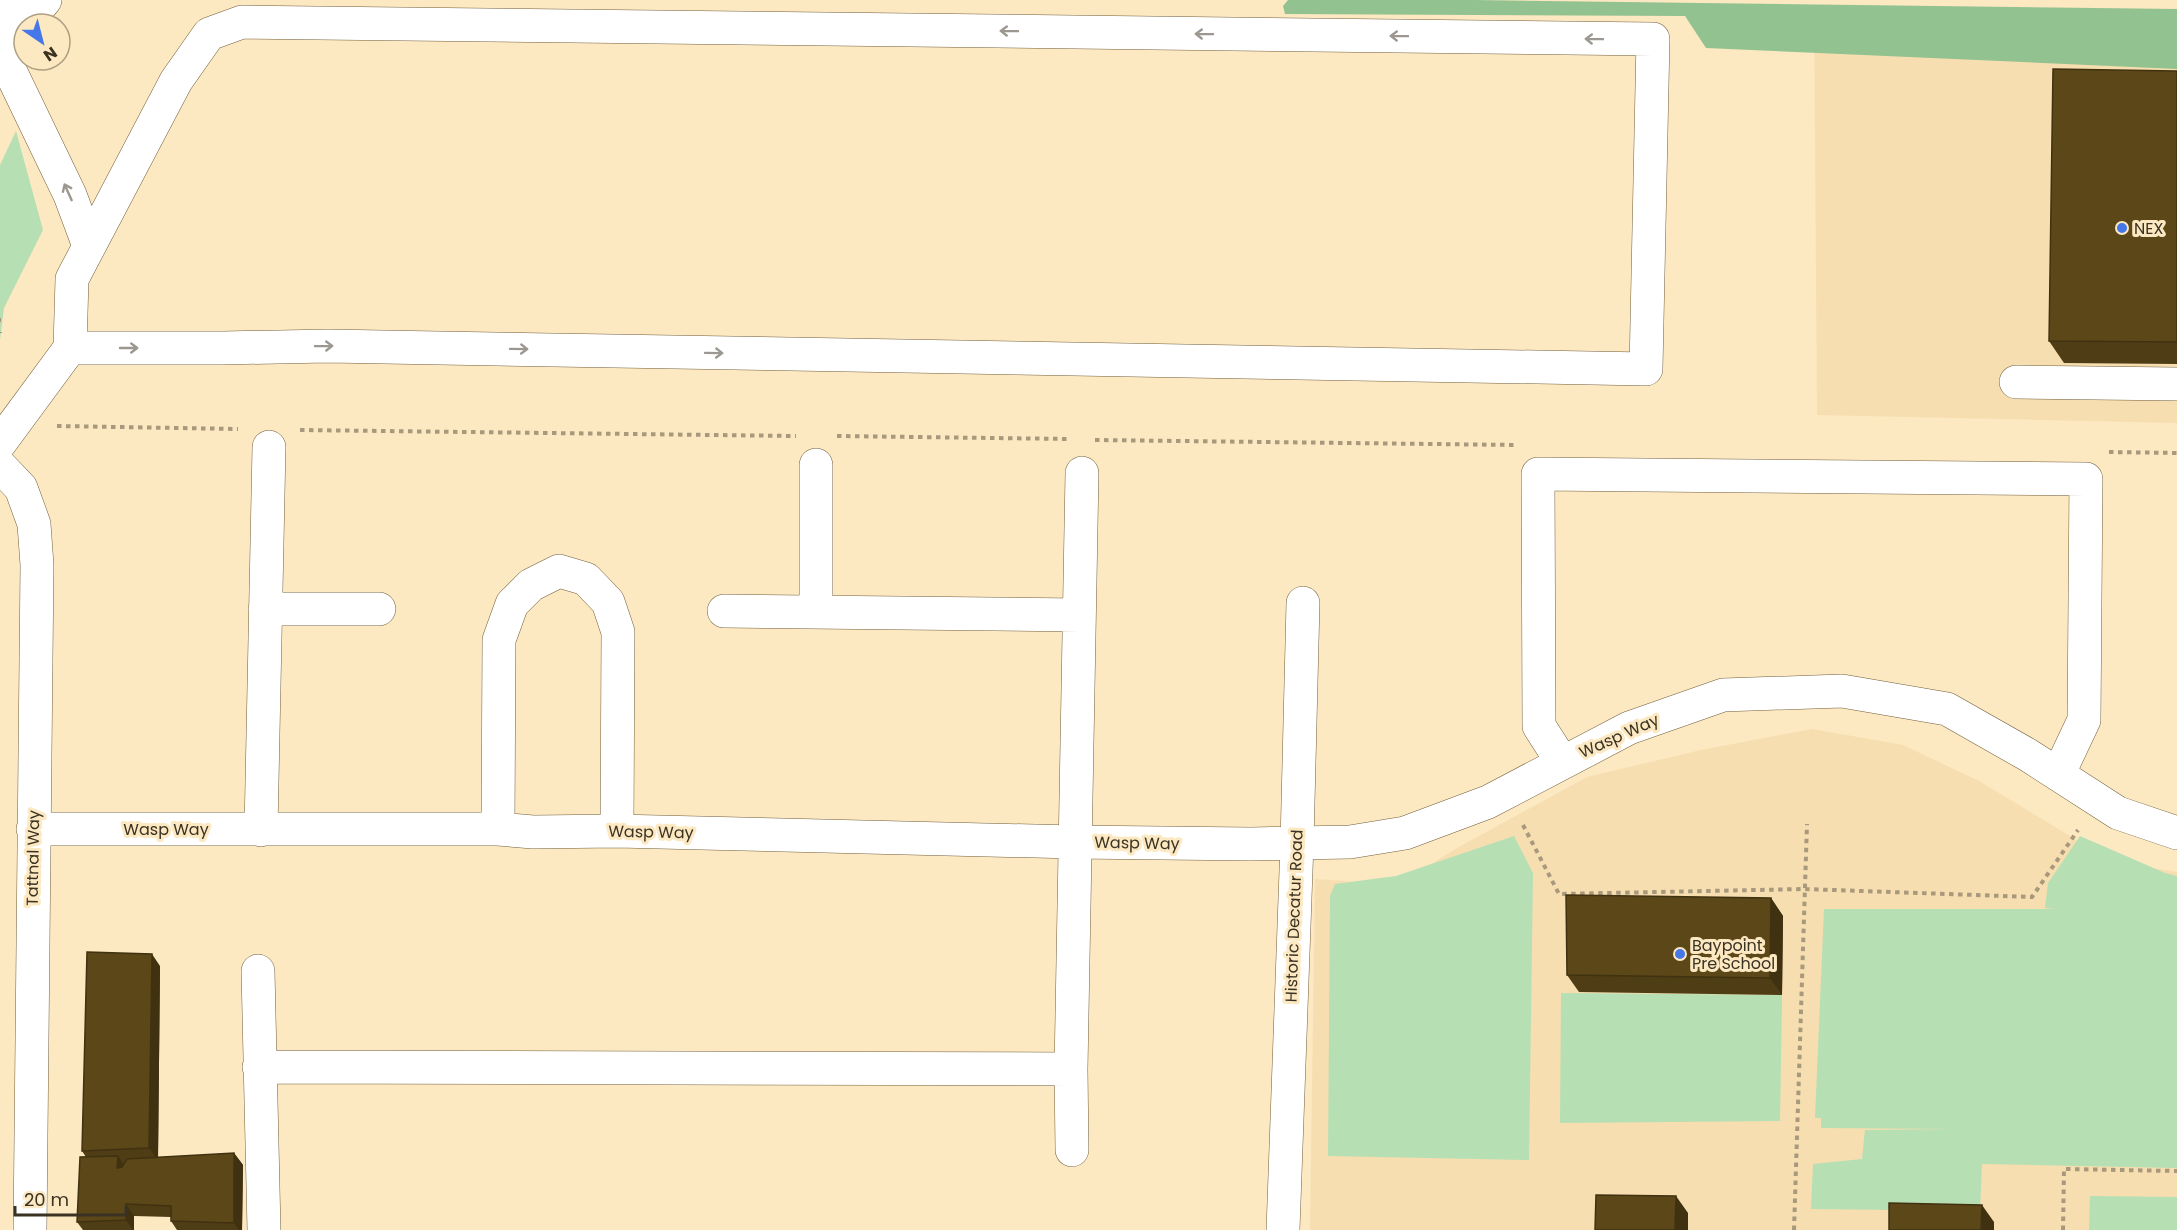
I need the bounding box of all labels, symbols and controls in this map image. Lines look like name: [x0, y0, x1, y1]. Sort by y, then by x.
north arrow: [12, 12, 72, 72]
one-way arrow: [1000, 25, 1020, 37]
one-way arrow: [1195, 28, 1215, 40]
one-way arrow: [1390, 30, 1410, 42]
one-way arrow: [1585, 33, 1605, 44]
text: N: [39, 41, 62, 67]
one-way arrow: [62, 183, 73, 201]
place label: NEX: [2134, 217, 2163, 240]
marker: NEX: [2115, 221, 2129, 235]
one-way arrow: [313, 340, 333, 352]
one-way arrow: [118, 342, 138, 354]
one-way arrow: [508, 343, 528, 355]
one-way arrow: [703, 347, 723, 358]
street label: Wasp Way: [1575, 708, 1663, 764]
street label: Tattnal Way: [21, 810, 45, 906]
street label: Wasp Way: [123, 818, 209, 841]
street label: Wasp Way: [608, 820, 694, 844]
street label: Historic Decatur Road: [1279, 829, 1309, 1003]
street label: Wasp Way: [1094, 831, 1180, 855]
place label: Baypoint Pre School: [1692, 934, 1775, 975]
marker: Baypoint Pre School: [1673, 947, 1687, 961]
scale bar: [15, 1179, 126, 1217]
text: 20 m: [24, 1187, 69, 1212]

